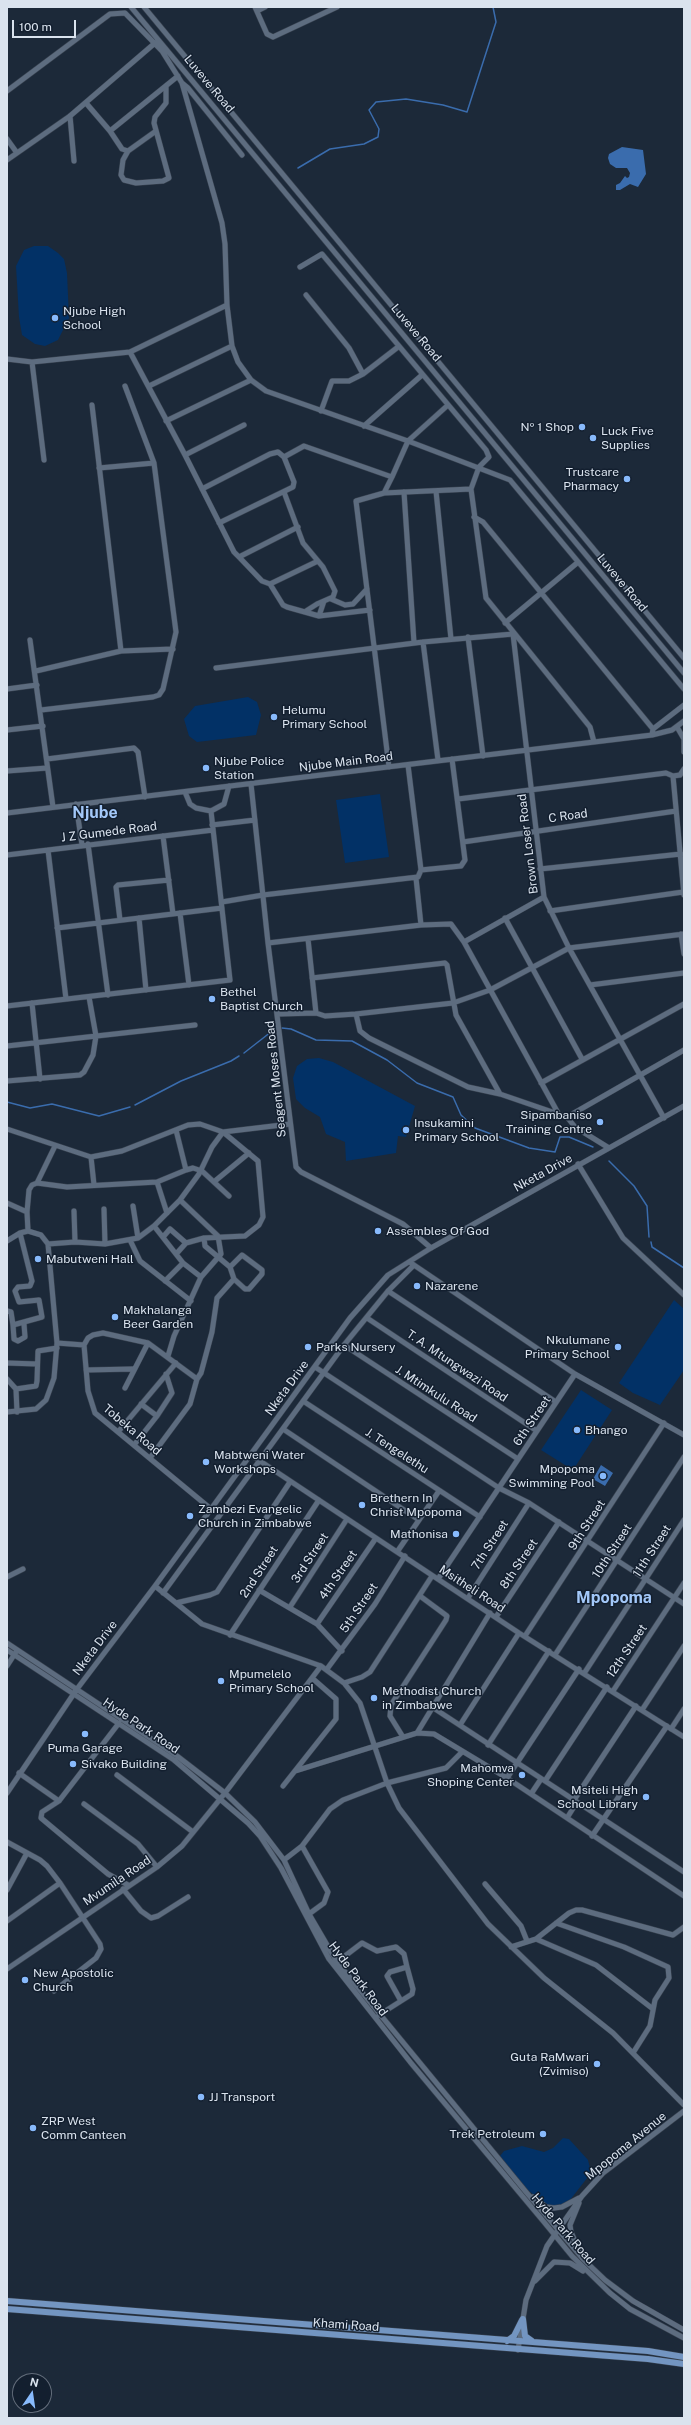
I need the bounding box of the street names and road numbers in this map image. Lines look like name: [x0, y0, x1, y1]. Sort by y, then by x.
street label: Luveve Road: [181, 52, 237, 116]
street label: Luveve Road: [388, 301, 444, 365]
street label: Luveve Road: [594, 551, 650, 615]
street label: Njube Main Road: [298, 749, 394, 775]
street label: Brown Loser Road: [515, 793, 541, 895]
street label: C Road: [547, 806, 589, 826]
street label: J Z Gumede Road: [60, 819, 158, 845]
street label: Seagent Moses Road: [263, 1020, 289, 1138]
street label: Nketa Drive: [511, 1151, 575, 1195]
street label: T. A. Mtungwazi Road: [404, 1327, 510, 1405]
street label: Nketa Drive: [262, 1358, 312, 1418]
street label: J. Mtimkulu Road: [393, 1362, 479, 1426]
street label: 6th Street: [510, 1393, 554, 1449]
street label: Tobeka Road: [100, 1401, 164, 1459]
street label: J. Tengelethu: [363, 1425, 431, 1477]
street label: 9th Street: [565, 1497, 609, 1553]
street label: 7th Street: [469, 1517, 511, 1573]
street label: 10th Street: [589, 1521, 635, 1581]
street label: 11th Street: [630, 1522, 674, 1580]
street label: 3rd Street: [288, 1530, 332, 1586]
street label: 8th Street: [497, 1536, 541, 1592]
street label: 2nd Street: [237, 1543, 281, 1601]
street label: 4th Street: [316, 1547, 360, 1603]
street label: Msitheli Road: [436, 1562, 508, 1616]
street label: 5th Street: [337, 1580, 381, 1636]
street label: Nketa Drive: [70, 1618, 120, 1678]
street label: 12th Street: [604, 1621, 650, 1681]
street label: Hyde Park Road: [100, 1695, 182, 1757]
street label: Mvumila Road: [80, 1853, 154, 1909]
street label: Hyde Park Road: [325, 1939, 391, 2019]
street label: Mpopoma Avenue: [583, 2109, 669, 2183]
street label: Hyde Park Road: [528, 2191, 598, 2267]
street label: Khami Road: [312, 2316, 380, 2334]

